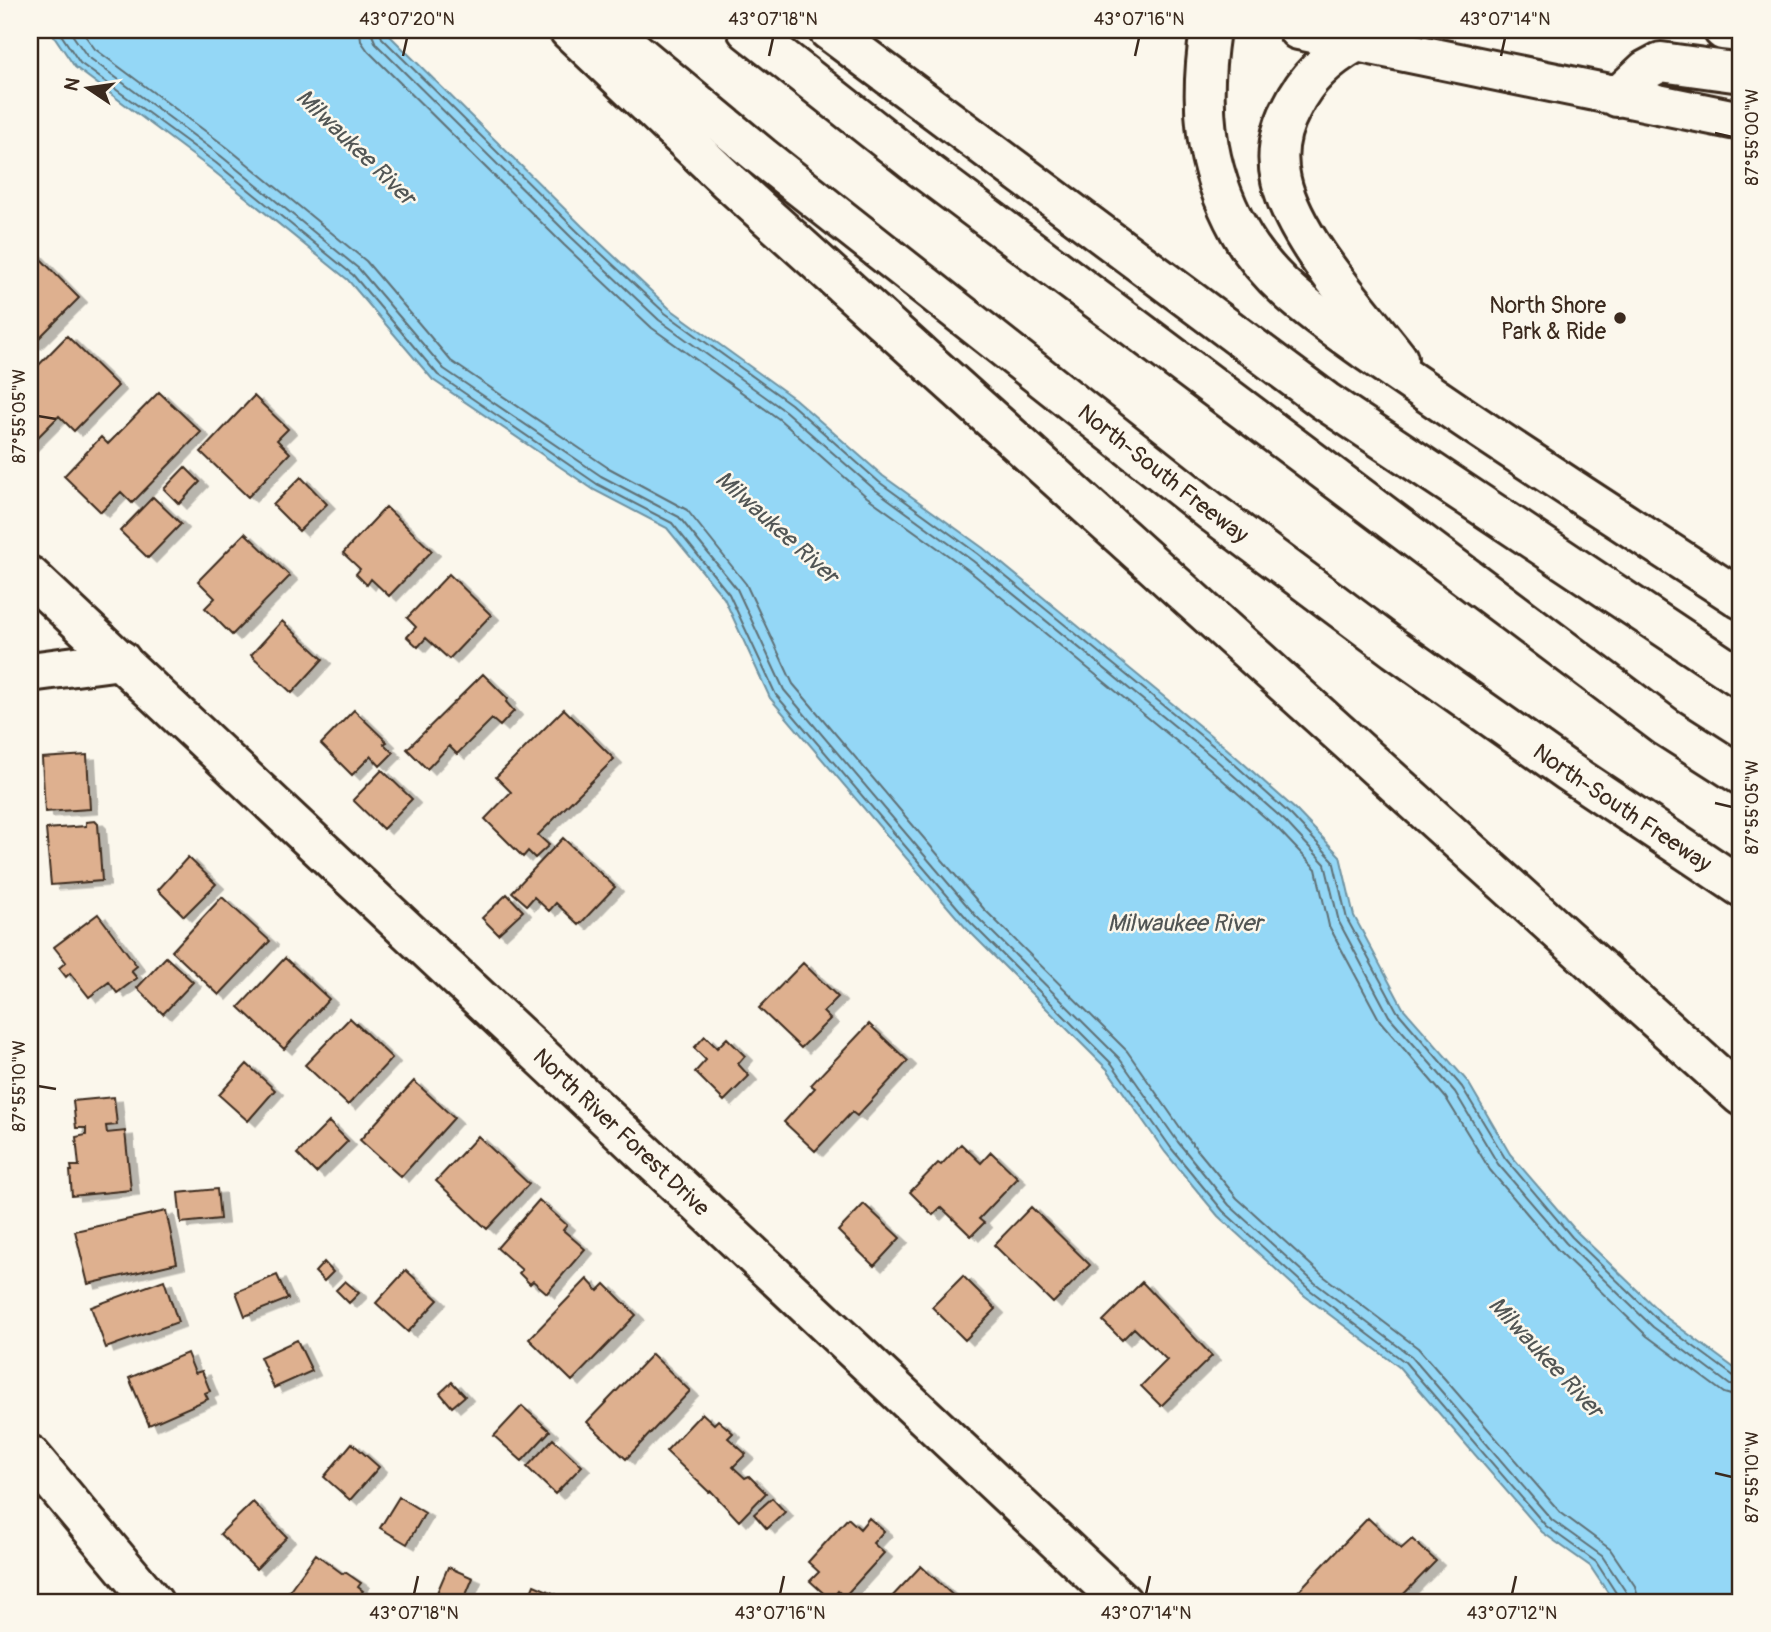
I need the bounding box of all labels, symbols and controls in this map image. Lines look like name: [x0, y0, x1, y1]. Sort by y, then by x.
text: 43°07'20"N: [359, 8, 455, 31]
text: 43°07'18"N: [728, 8, 818, 31]
text: 43°07'16"N: [1094, 8, 1184, 31]
text: 43°07'14"N: [1460, 8, 1550, 31]
north arrow: [52, 52, 122, 122]
text: N: [59, 75, 86, 93]
water label: Milwaukee River: [290, 83, 424, 214]
text: 87°55'00"W: [1741, 89, 1764, 185]
place label: North Shore Park & Ride: [1489, 291, 1607, 346]
marker: North Shore Park & Ride: [1612, 310, 1628, 326]
text: 87°55'05"W: [8, 369, 31, 463]
street label: North-South Freeway: [1072, 398, 1254, 550]
water label: Milwaukee River: [709, 465, 847, 592]
street label: North-South Freeway: [1528, 737, 1717, 878]
text: 87°55'05"W: [1741, 760, 1764, 854]
water label: Milwaukee River: [1107, 909, 1266, 938]
text: 87°55'10"W: [8, 1040, 31, 1132]
street label: North River Forest Drive: [527, 1042, 716, 1223]
water label: Milwaukee River: [1482, 1291, 1611, 1426]
text: 87°55'10"W: [1741, 1431, 1764, 1523]
text: 43°07'18"N: [369, 1602, 459, 1625]
text: 43°07'16"N: [735, 1602, 825, 1625]
text: 43°07'14"N: [1101, 1602, 1191, 1625]
text: 43°07'12"N: [1467, 1602, 1557, 1625]

